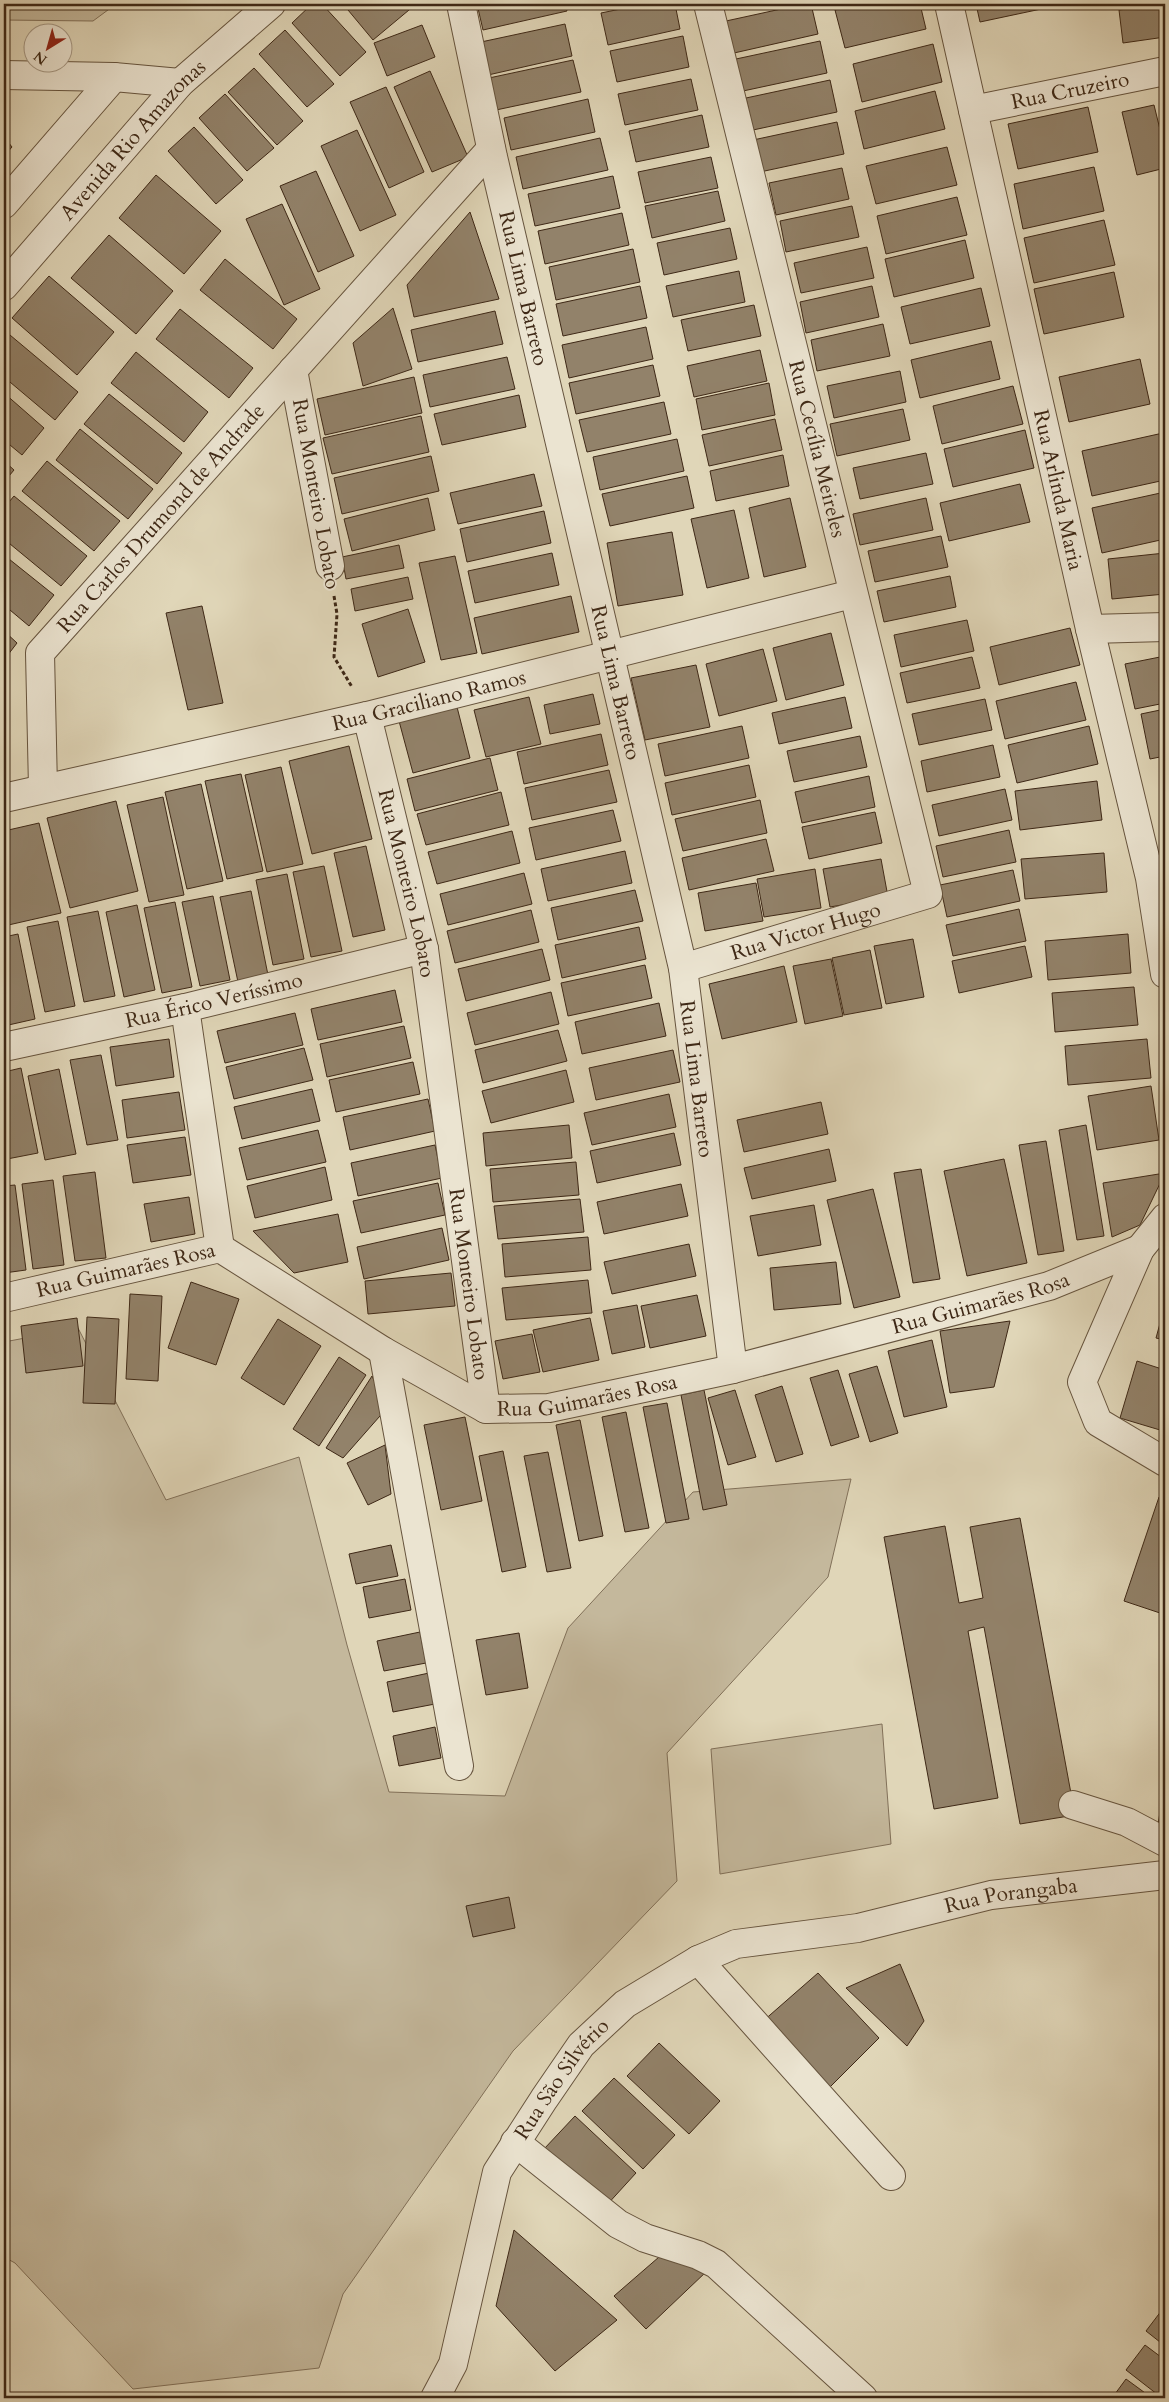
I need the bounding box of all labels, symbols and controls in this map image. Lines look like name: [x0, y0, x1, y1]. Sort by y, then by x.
north arrow: [22, 22, 72, 72]
text: N: [30, 47, 51, 69]
street label: Avenida Rio Amazonas: [53, 53, 212, 226]
street label: Rua Cruzeiro: [1008, 64, 1132, 116]
street label: Rua Lima Barreto: [492, 208, 556, 368]
street label: Rua Cecília Meireles: [781, 357, 853, 541]
street label: Rua Monteiro Lobato: [285, 396, 347, 592]
street label: Rua Carlos Drumond de Andrade: [50, 397, 271, 639]
street label: Rua Arlinda Maria: [1026, 407, 1091, 573]
street label: Rua Lima Barreto: [584, 602, 648, 763]
street label: Rua Graciliano Ramos: [329, 662, 529, 738]
street label: Rua Monteiro Lobato: [371, 786, 442, 979]
street label: Rua Victor Hugo: [727, 895, 884, 967]
street label: Rua Érico Veríssimo: [122, 965, 306, 1035]
street label: Rua Lima Barreto: [673, 999, 721, 1159]
street label: Rua Monteiro Lobato: [442, 1186, 496, 1382]
street label: Rua Guimarães Rosa: [33, 1235, 218, 1305]
street label: Rua Guimarães Rosa: [889, 1265, 1074, 1341]
street label: Rua Guimarães Rosa: [497, 1367, 680, 1423]
street label: Rua Porangaba: [941, 1871, 1079, 1921]
street label: Rua São Silvério: [507, 2012, 615, 2145]

